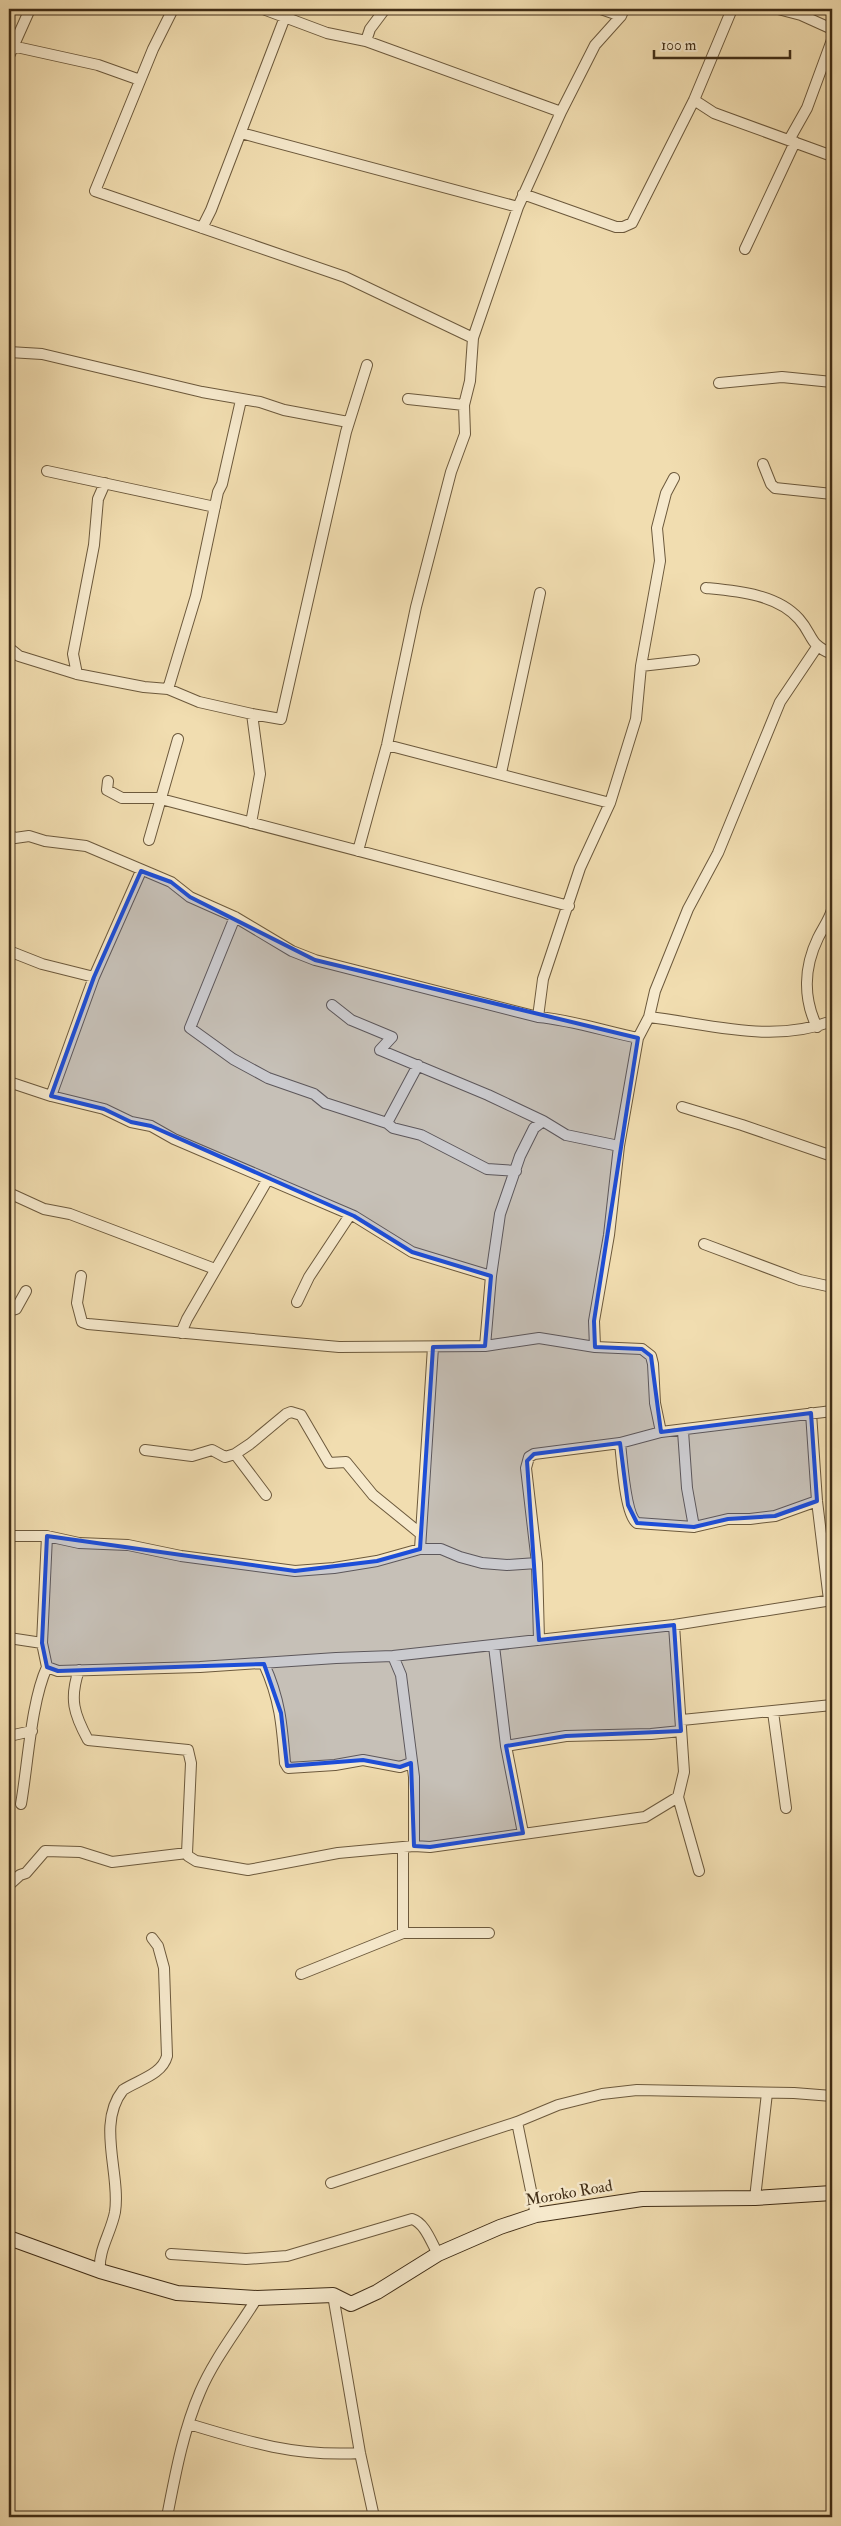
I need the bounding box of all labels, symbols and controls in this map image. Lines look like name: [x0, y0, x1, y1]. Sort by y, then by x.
scale bar: [654, 28, 790, 60]
text: 100 m: [661, 36, 697, 55]
street label: Moroko Road: [524, 2175, 614, 2211]

